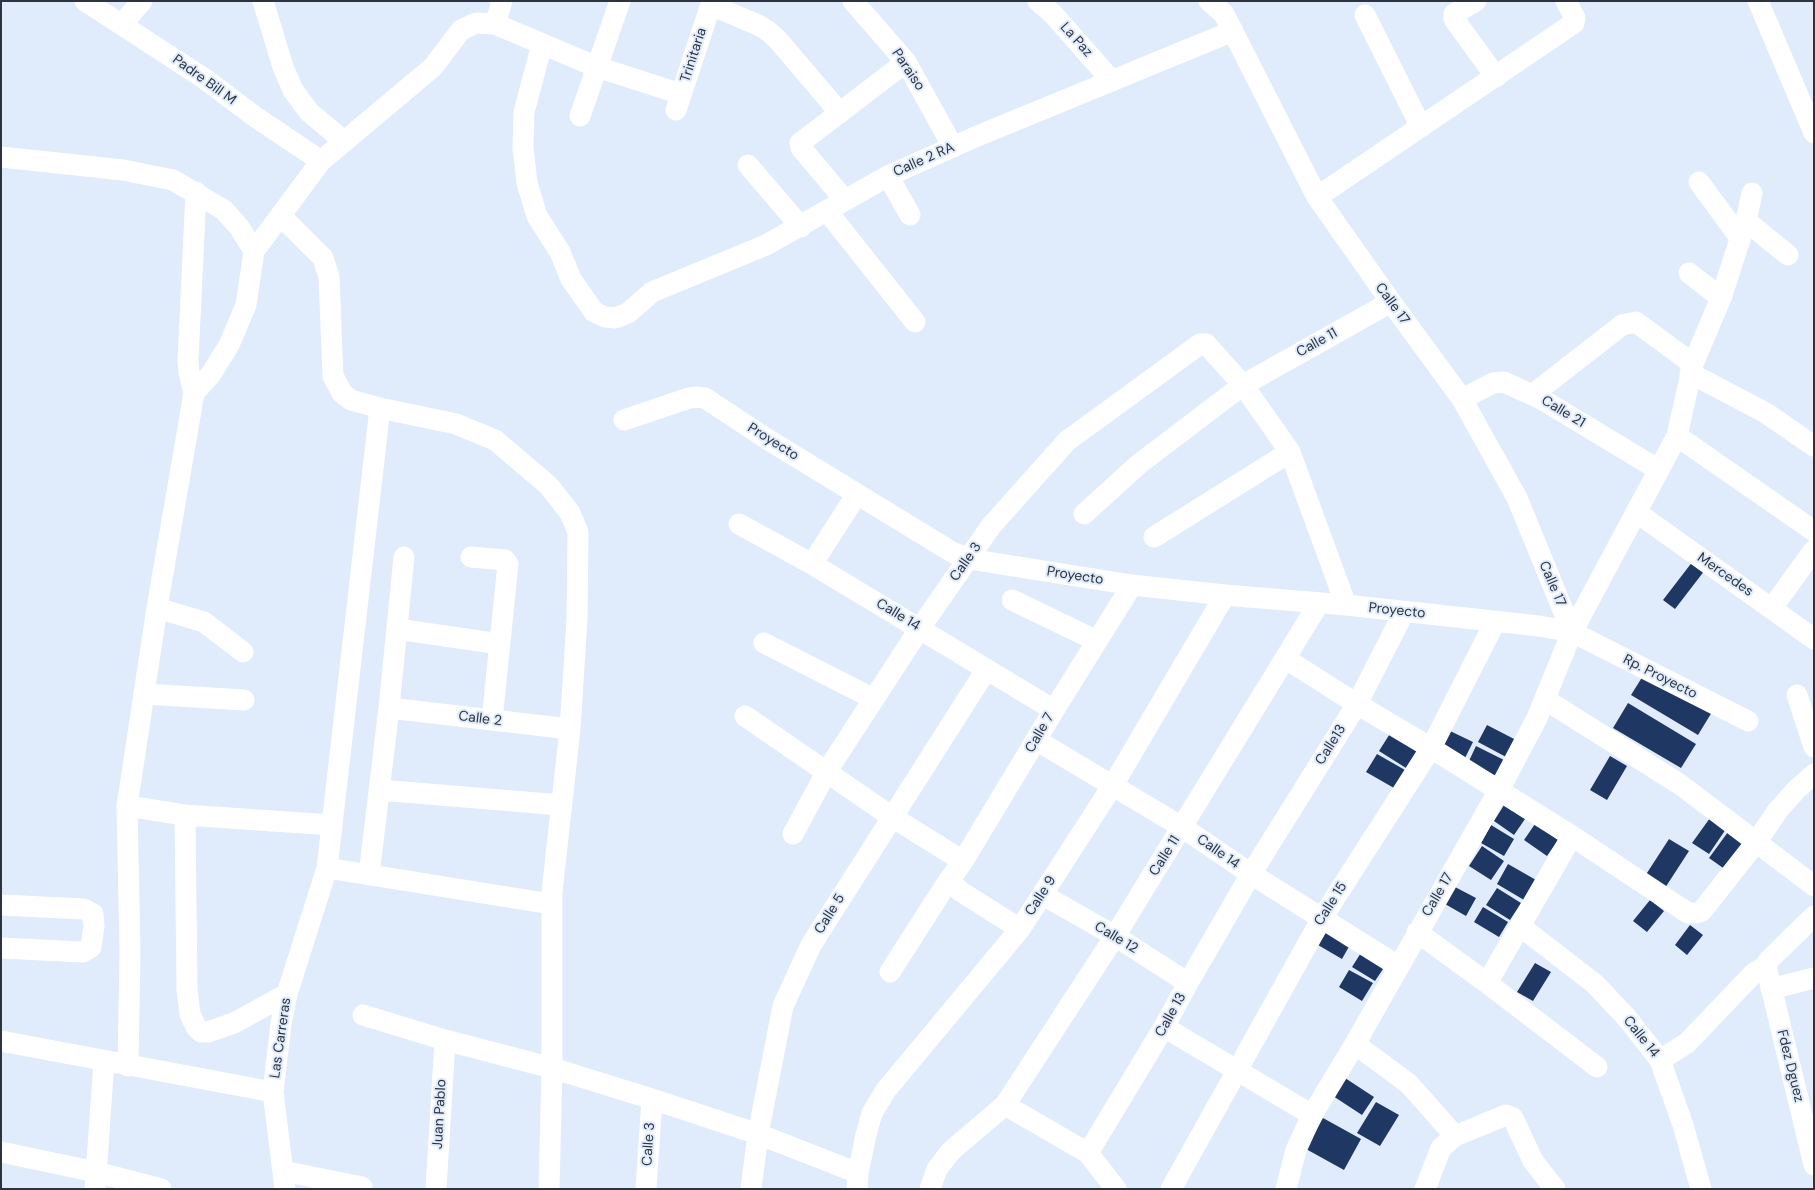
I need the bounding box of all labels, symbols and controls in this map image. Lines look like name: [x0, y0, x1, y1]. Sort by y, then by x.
street label: La Paz: [1056, 19, 1096, 61]
street label: Trinitaria: [677, 26, 711, 84]
street label: Paraiso: [888, 46, 928, 94]
street label: Padre Bill M: [169, 51, 239, 109]
street label: Calle 2 RA: [891, 139, 957, 181]
street label: Calle 17: [1371, 280, 1413, 328]
street label: Calle 11: [1294, 325, 1340, 361]
street label: Calle 21: [1538, 392, 1588, 432]
street label: Proyecto: [744, 420, 802, 464]
street label: Calle 3: [947, 539, 985, 585]
street label: Mercedes: [1694, 550, 1756, 600]
street label: Calle 17: [1535, 559, 1569, 609]
street label: Proyecto: [1045, 563, 1105, 589]
street label: Calle 14: [873, 595, 923, 635]
street label: Proyecto: [1368, 600, 1426, 622]
street label: Rp. Proyecto: [1620, 651, 1700, 703]
street label: Calle 2: [457, 708, 503, 730]
street label: Calle 7: [1022, 710, 1058, 756]
street label: Calle13: [1312, 722, 1350, 768]
street label: Calle 14: [1193, 831, 1243, 873]
street label: Calle 11: [1146, 833, 1184, 879]
street label: Calle 17: [1419, 870, 1457, 920]
street label: Calle 9: [1022, 873, 1060, 919]
street label: Calle 15: [1311, 879, 1351, 929]
street label: Calle 5: [811, 891, 849, 937]
street label: Calle 12: [1091, 918, 1141, 958]
street label: Calle 13: [1152, 990, 1190, 1040]
street label: Las Carreras: [267, 997, 295, 1079]
street label: Calle 14: [1619, 1013, 1663, 1061]
street label: Fdez Dguez: [1773, 1028, 1807, 1104]
street label: Juan Pablo: [430, 1079, 450, 1149]
street label: Calle 3: [639, 1122, 659, 1166]

